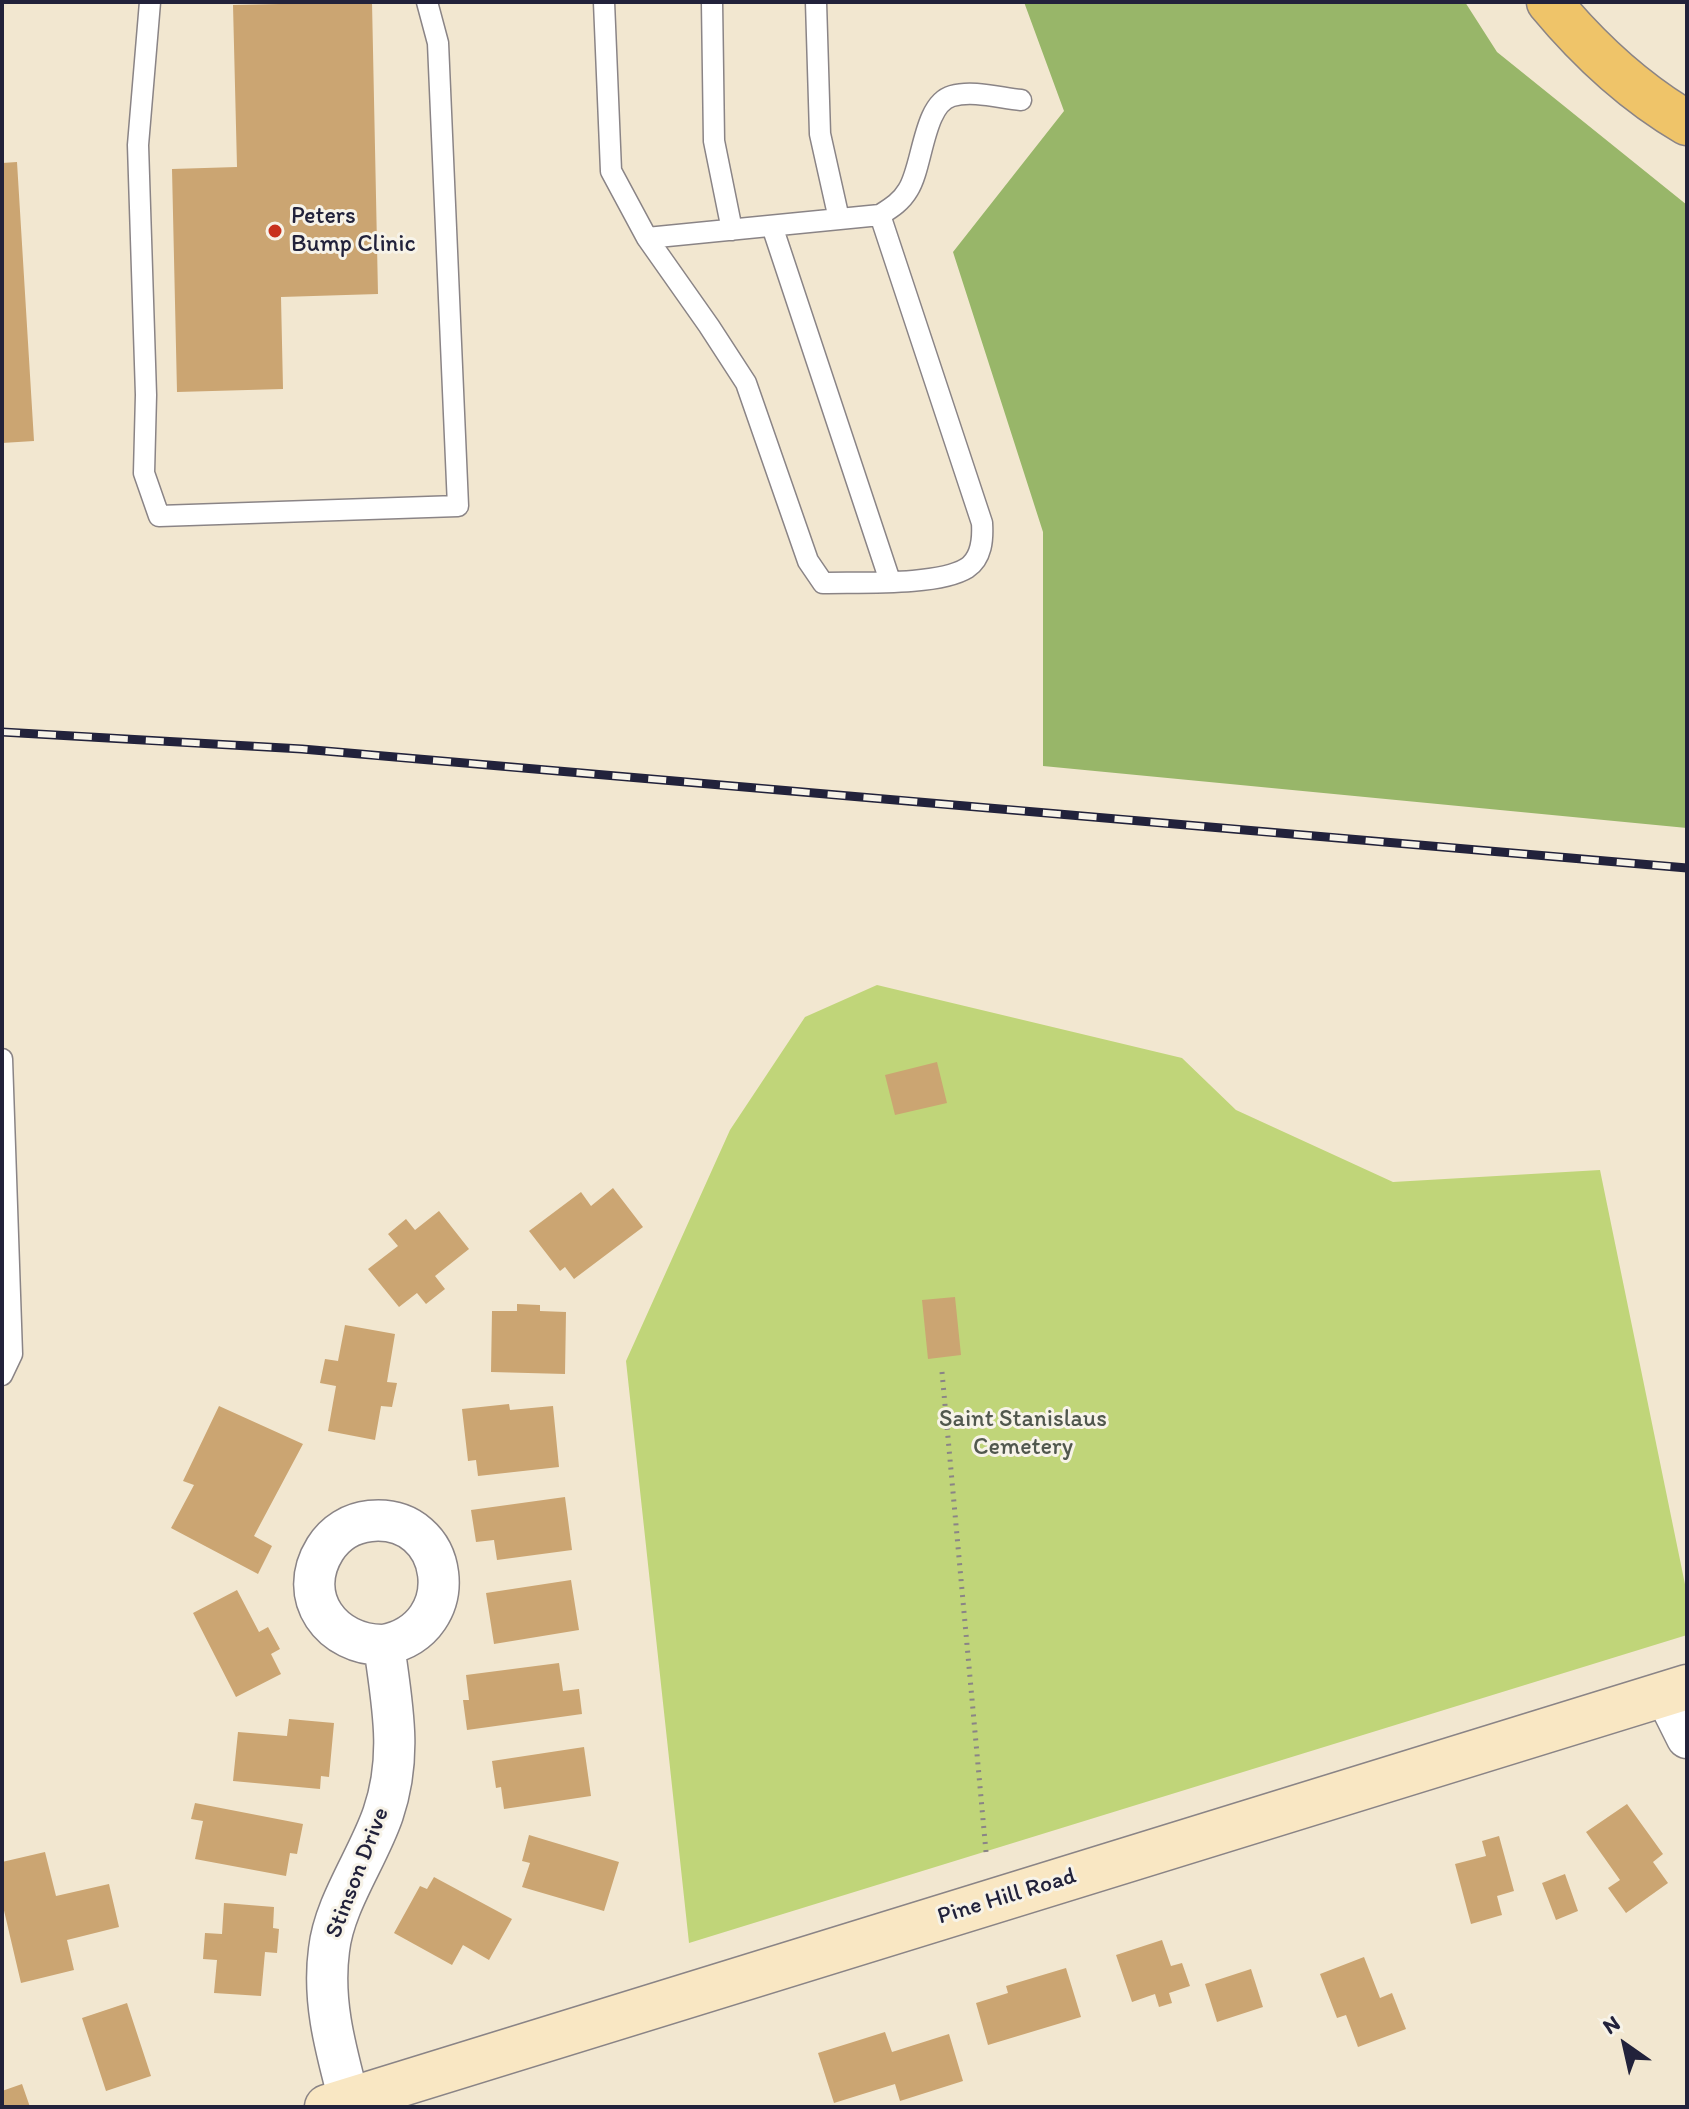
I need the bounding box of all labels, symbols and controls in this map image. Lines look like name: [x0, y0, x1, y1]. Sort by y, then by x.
place label: Peters Bump Clinic: [291, 203, 416, 259]
marker: Peters Bump Clinic: [266, 222, 284, 240]
park label: Saint Stanislaus Cemetery: [939, 1406, 1107, 1462]
street label: Stinson Drive: [320, 1804, 396, 1942]
street label: Pine Hill Road: [934, 1862, 1080, 1932]
north arrow: [1585, 2005, 1665, 2085]
text: N: [1598, 2009, 1625, 2040]

